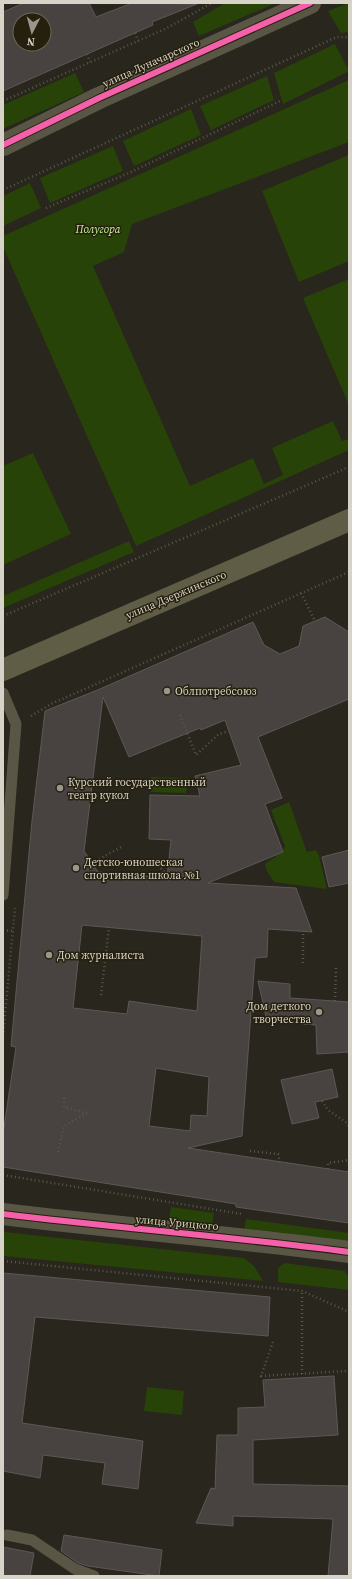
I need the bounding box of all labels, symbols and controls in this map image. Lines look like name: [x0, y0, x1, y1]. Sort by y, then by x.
north arrow: [12, 12, 52, 52]
text: N: [26, 34, 36, 49]
street label: улица Луначарского: [100, 35, 202, 91]
park label: Полугора: [75, 222, 121, 237]
street label: улица Дзержинского: [123, 567, 229, 623]
place label: Облпотребсоюз: [175, 684, 257, 699]
marker: Облпотребсоюз: [162, 686, 172, 696]
place label: Курский государственный театр кукол: [68, 775, 206, 803]
marker: Курский государственный театр кукол: [55, 783, 65, 793]
place label: Детско-юношеская спортивная школа №1: [84, 855, 200, 883]
marker: Детско-юношеская спортивная школа №1: [71, 863, 81, 873]
place label: Дом журналиста: [57, 948, 145, 963]
marker: Дом журналиста: [44, 950, 54, 960]
place label: Дом деткого творчества: [246, 999, 311, 1027]
marker: Дом деткого творчества: [314, 1007, 324, 1017]
street label: улица Урицкого: [135, 1212, 219, 1234]

